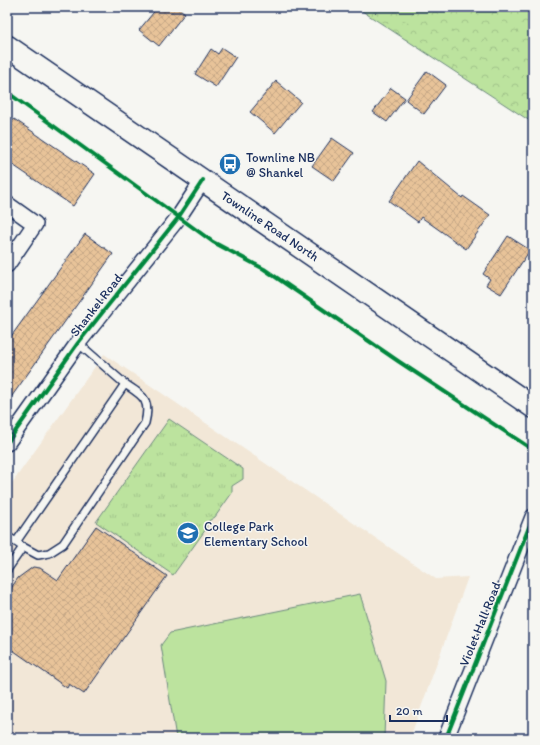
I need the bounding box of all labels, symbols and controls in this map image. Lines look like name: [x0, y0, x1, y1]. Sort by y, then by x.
place label: Townline NB @ Shankel: [246, 150, 315, 180]
bus stop icon: Townline NB @ Shankel: [217, 151, 243, 177]
street label: Townline Road North: [218, 188, 322, 265]
street label: Shankel Road: [67, 271, 125, 339]
place label: College Park Elementary School: [204, 519, 308, 549]
school or university icon: College Park Elementary School: [175, 520, 201, 546]
street label: Violet Hall Road: [456, 580, 504, 668]
scale bar: [390, 697, 447, 723]
text: 20 m: [396, 704, 423, 718]

